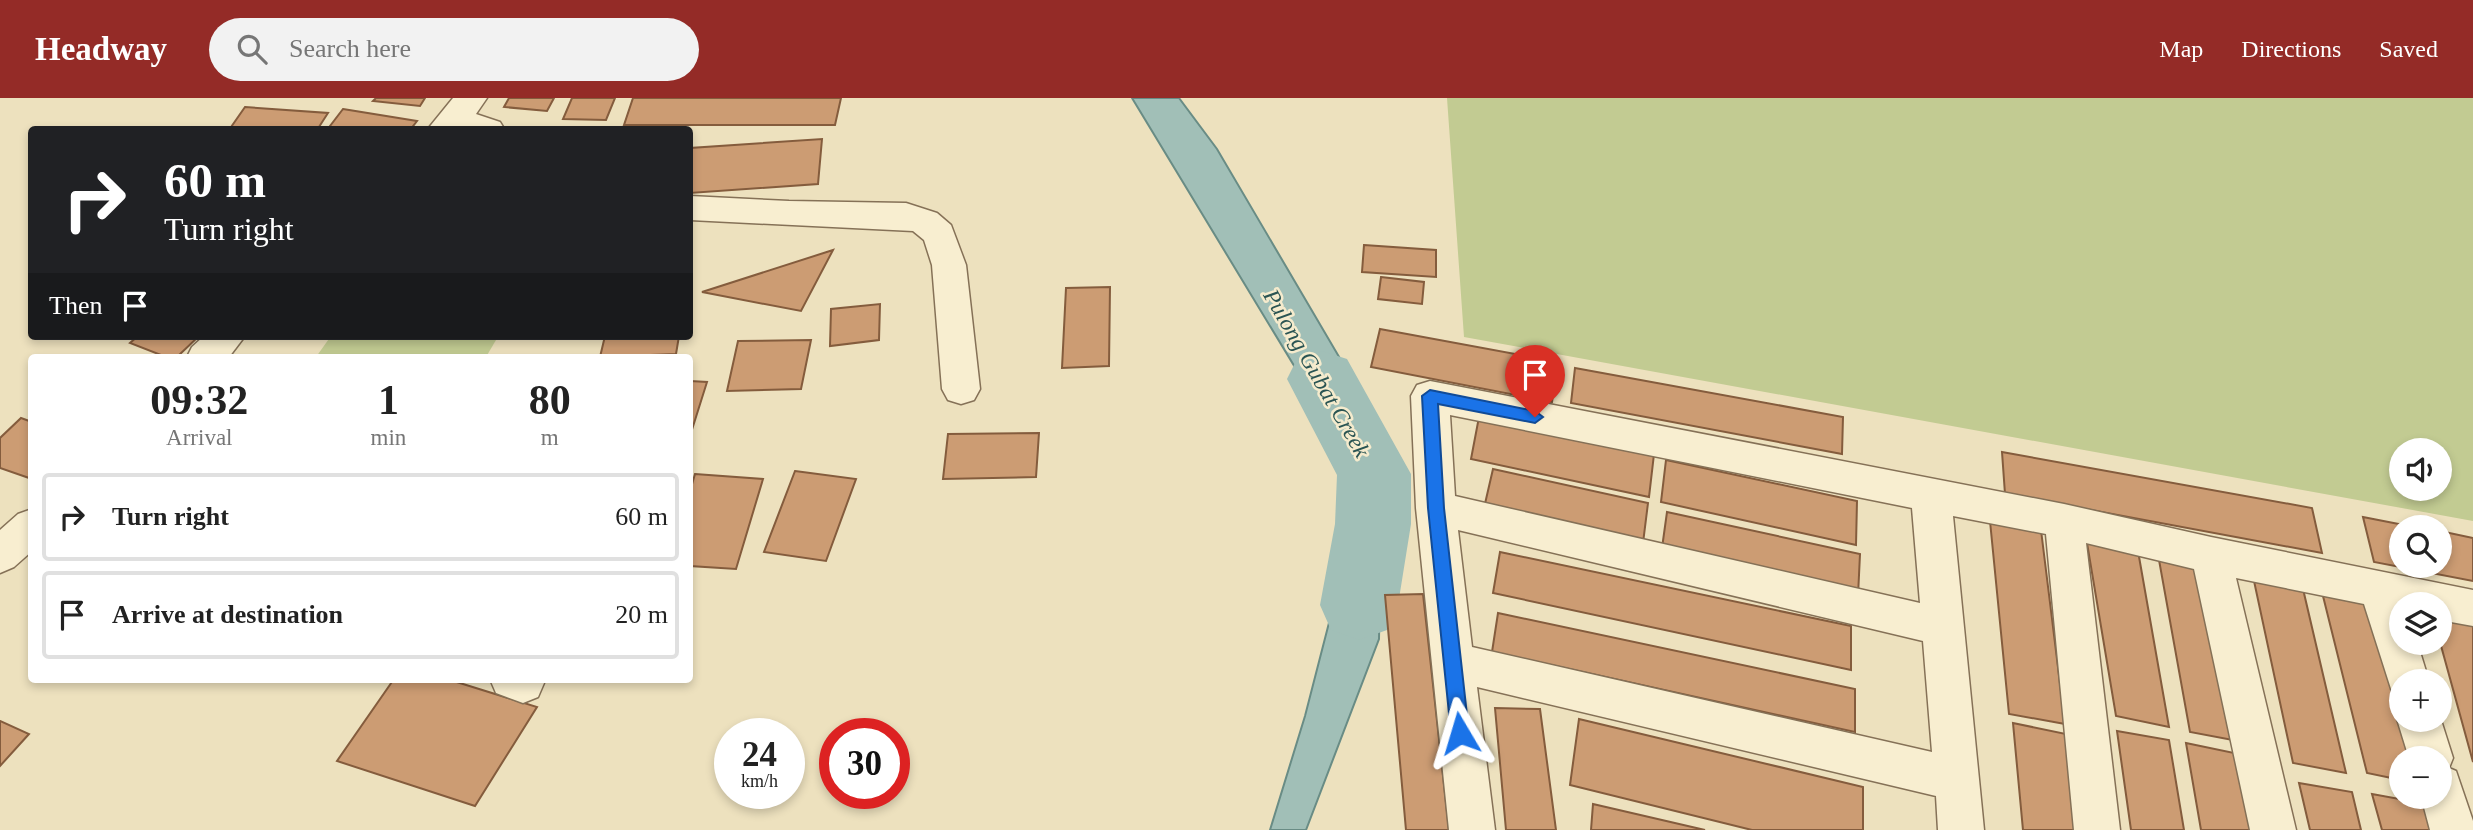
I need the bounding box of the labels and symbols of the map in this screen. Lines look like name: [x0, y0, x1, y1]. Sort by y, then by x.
water label: Pulong Gubat Creek: [1258, 284, 1375, 462]
pin: [1505, 345, 1565, 417]
position arrow: [1423, 696, 1497, 770]
speed limit sign: 30: [819, 718, 910, 809]

